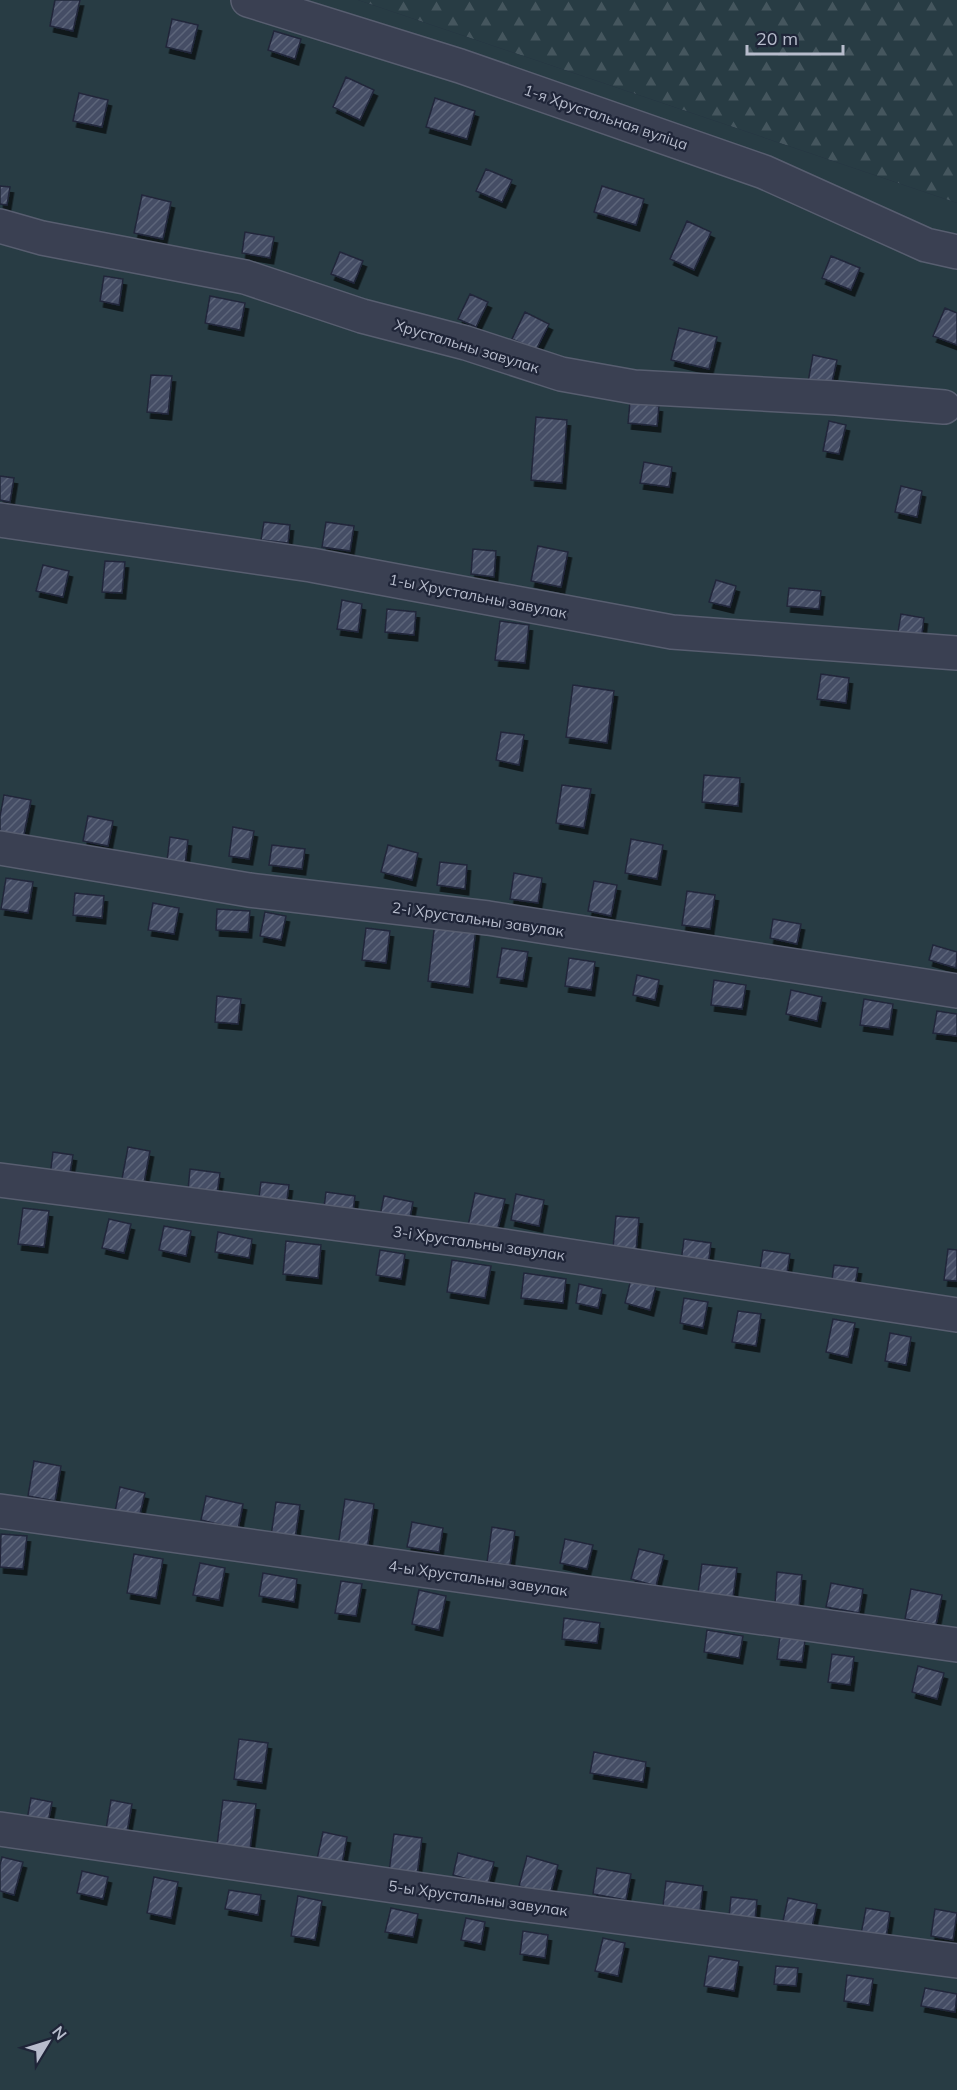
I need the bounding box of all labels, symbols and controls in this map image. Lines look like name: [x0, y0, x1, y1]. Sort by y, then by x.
scale bar: [747, 18, 843, 56]
text: 20 m: [756, 27, 798, 50]
street label: 1-я Хрустальная вуліца: [522, 80, 690, 154]
street label: Хрустальны завулак: [392, 315, 543, 377]
street label: 1-ы Хрустальны завулак: [387, 569, 569, 623]
street label: 2-і Хрустальны завулак: [391, 898, 566, 941]
street label: 3-і Хрустальны завулак: [392, 1222, 567, 1265]
street label: 4-ы Хрустальны завулак: [387, 1556, 570, 1600]
street label: 5-ы Хрустальны завулак: [387, 1876, 570, 1920]
north arrow: [18, 2012, 78, 2072]
text: N: [48, 2022, 71, 2044]

